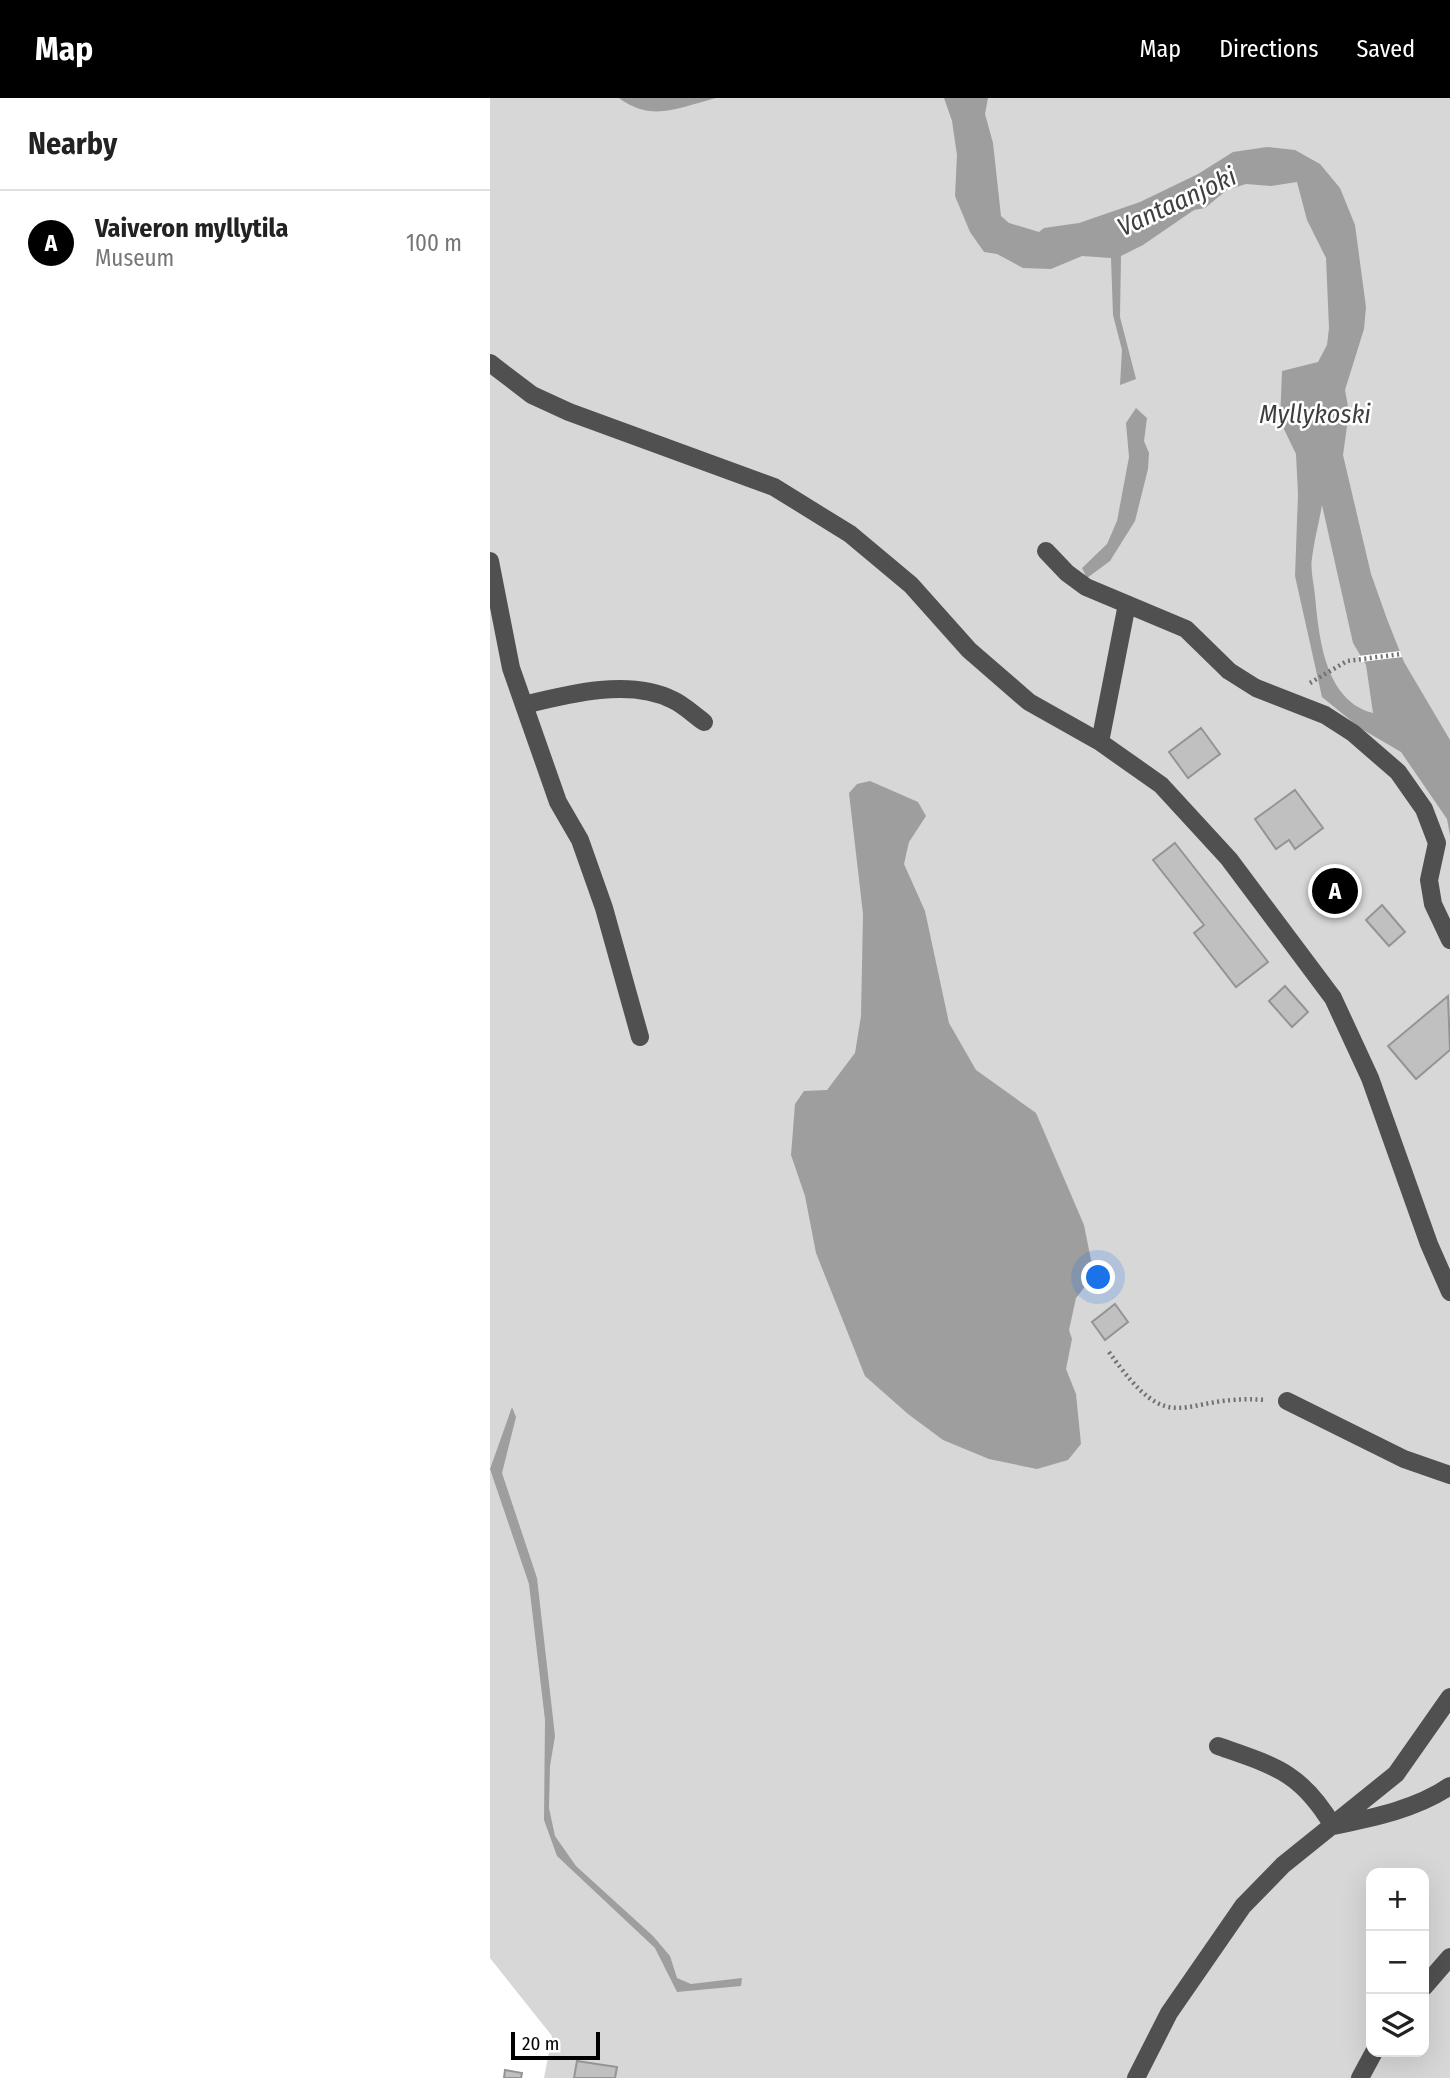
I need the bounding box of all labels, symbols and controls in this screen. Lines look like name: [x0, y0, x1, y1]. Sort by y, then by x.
text: Map: [35, 29, 93, 69]
text: Map: [1140, 35, 1181, 63]
text: Directions: [1219, 35, 1318, 63]
text: Saved: [1356, 35, 1415, 63]
text: Nearby: [28, 126, 117, 162]
water label: Vantaanjoki: [1113, 161, 1242, 243]
text: Vaiveron myllytila: [95, 213, 288, 244]
text: A: [45, 229, 57, 257]
text: 100 m: [406, 229, 462, 257]
text: Museum: [95, 244, 174, 272]
water label: Myllykoski: [1259, 399, 1371, 430]
pin: A: [1312, 865, 1358, 917]
your location: [1081, 1260, 1115, 1294]
map controls: [1366, 1868, 1429, 2057]
button: +: [1366, 1868, 1429, 1931]
button: −: [1366, 1931, 1429, 1994]
button: layers: [1366, 1994, 1429, 2057]
scale bar: [511, 2029, 600, 2061]
text: 20 m: [522, 2032, 559, 2055]

